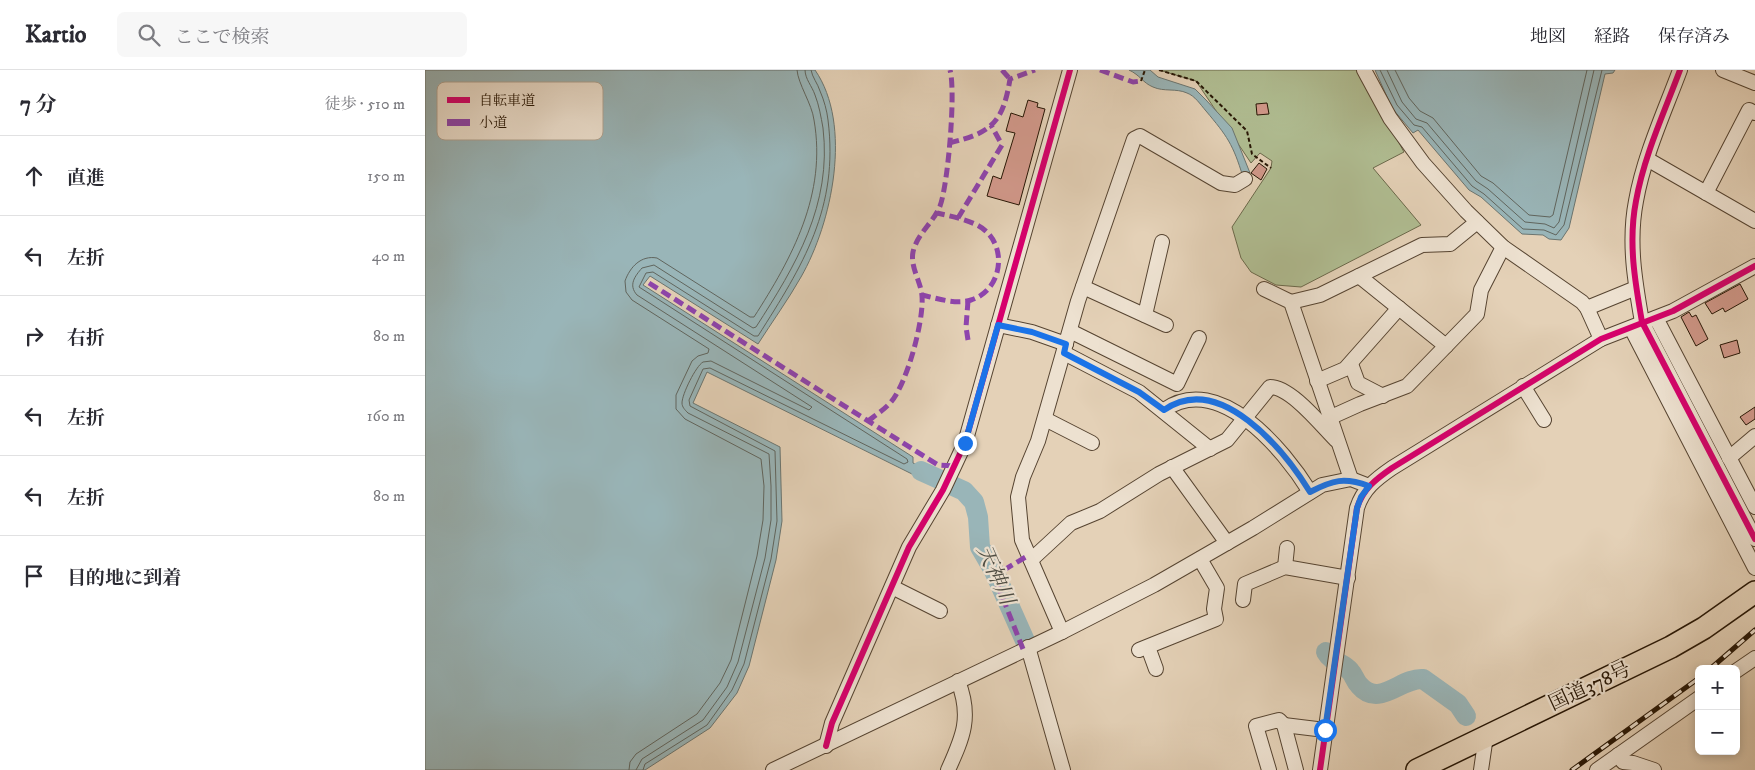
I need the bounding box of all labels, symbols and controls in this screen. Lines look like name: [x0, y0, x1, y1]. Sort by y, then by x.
search box: [117, 12, 467, 57]
text: Kartio: [25, 20, 87, 50]
icon: search: [135, 21, 163, 49]
text: ここで検索: [175, 26, 270, 49]
text: 地図: [1530, 26, 1566, 48]
text: 経路: [1594, 26, 1630, 48]
text: 保存済み: [1658, 26, 1730, 48]
legend: [437, 82, 603, 140]
text: 7 分: [20, 92, 57, 118]
text: 自転車道: [479, 92, 535, 110]
text: 徒歩 · 510 m: [324, 94, 405, 114]
text: 小道: [479, 114, 507, 132]
icon: ahead: [20, 162, 48, 190]
text: 150 m: [367, 166, 405, 186]
text: 直進: [67, 167, 105, 190]
icon: left: [20, 242, 48, 270]
text: 40 m: [372, 246, 405, 266]
text: 左折: [67, 247, 105, 270]
icon: right: [20, 322, 48, 350]
text: 80 m: [373, 326, 405, 346]
text: 右折: [67, 327, 105, 350]
icon: left: [20, 402, 48, 430]
text: 160 m: [367, 406, 405, 426]
text: 左折: [67, 407, 105, 430]
route end: [954, 432, 977, 455]
icon: left: [20, 482, 48, 510]
text: 80 m: [373, 486, 405, 506]
text: 左折: [67, 487, 105, 510]
water label: 天神川: [970, 541, 1021, 611]
icon: arrive: [20, 562, 48, 590]
text: 目的地に到着: [67, 567, 181, 590]
street label: 国道378号: [1545, 657, 1635, 717]
map controls: [1695, 665, 1740, 755]
button: +: [1695, 665, 1740, 710]
button: −: [1695, 710, 1740, 755]
route start: [1314, 719, 1337, 742]

